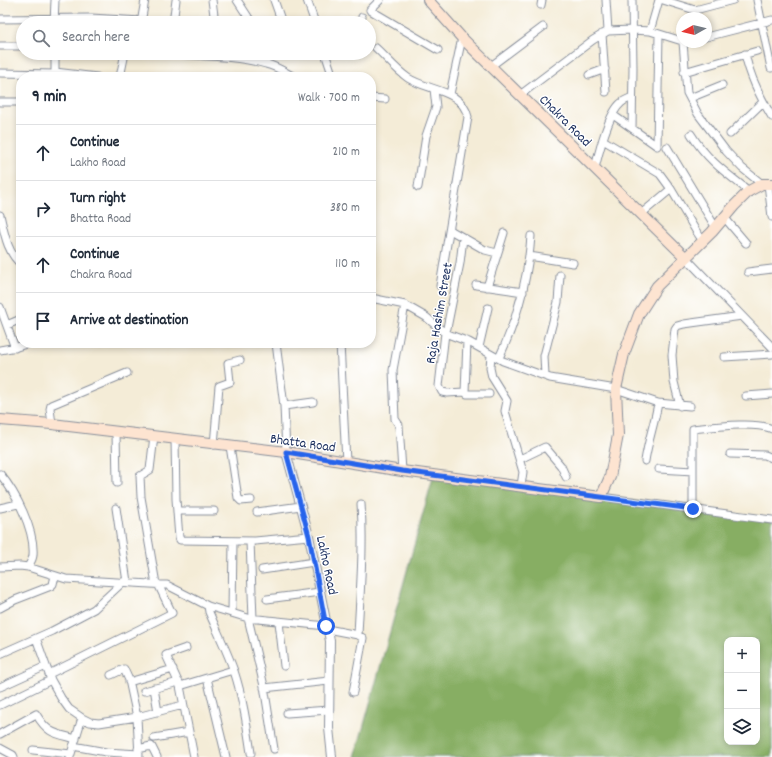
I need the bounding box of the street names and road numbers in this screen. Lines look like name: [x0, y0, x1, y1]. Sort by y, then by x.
street label: Chakra Road: [534, 91, 595, 152]
street label: Raja Hashim Street: [421, 261, 459, 365]
street label: Bhatta Road: [269, 429, 337, 458]
street label: Lakho Road: [310, 534, 342, 597]

